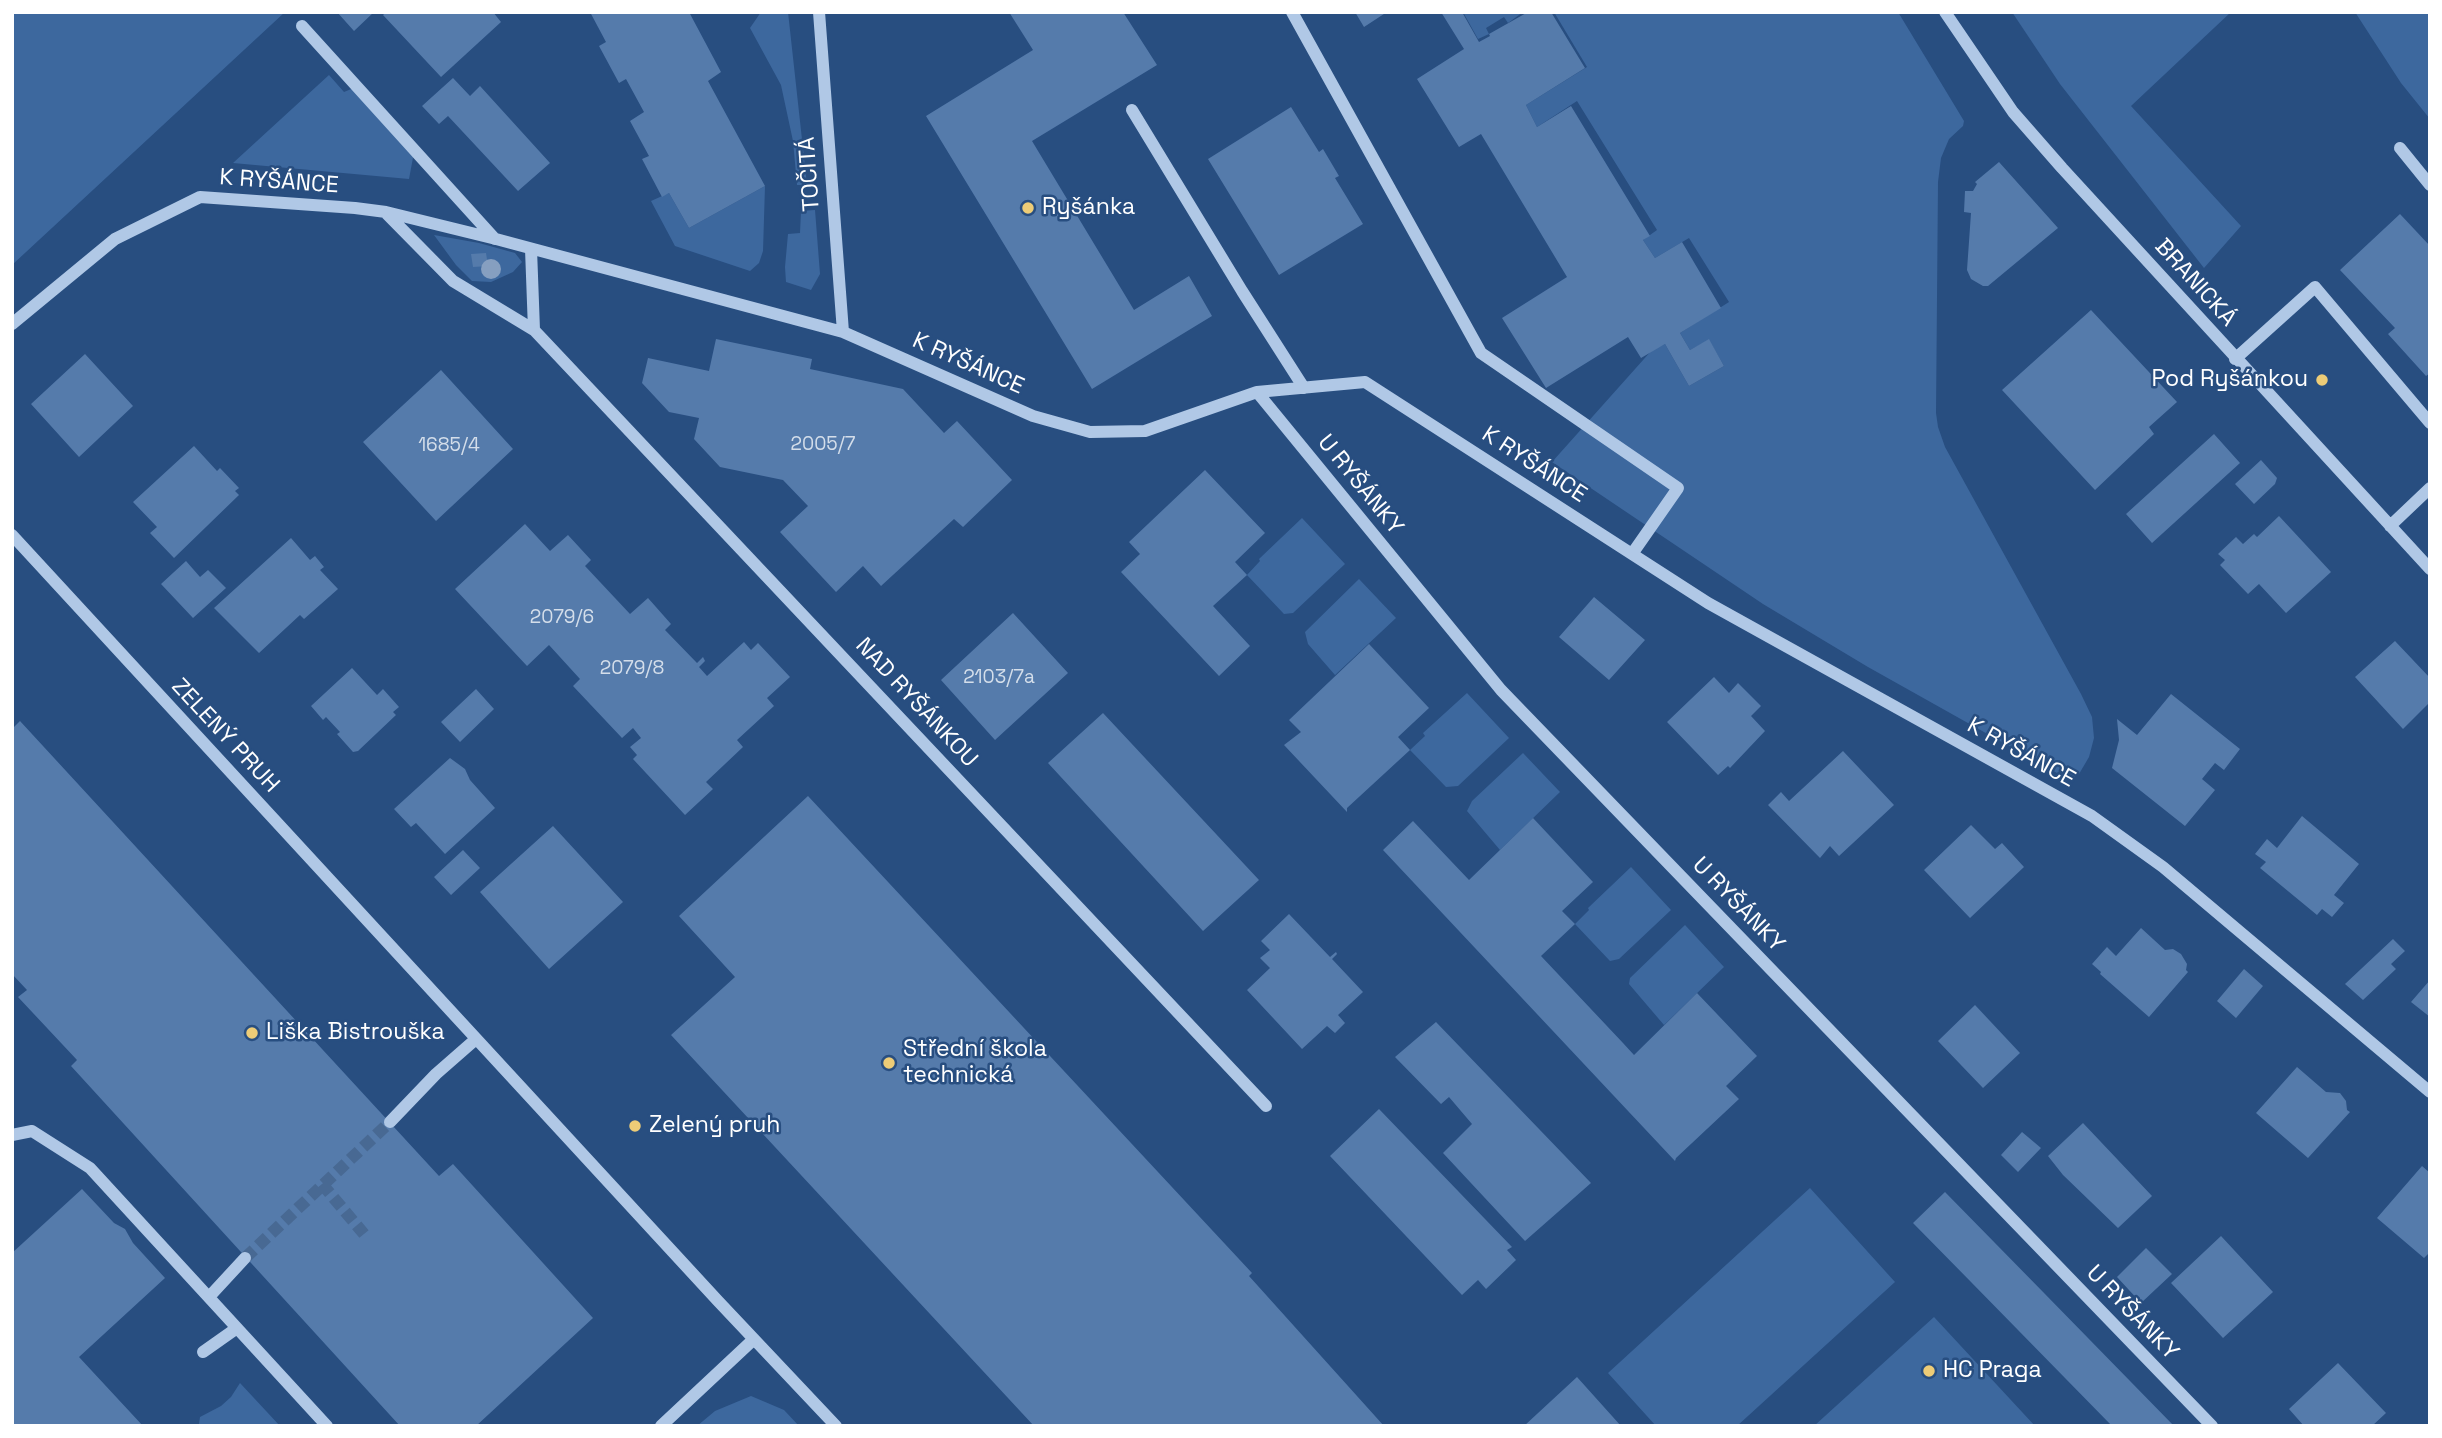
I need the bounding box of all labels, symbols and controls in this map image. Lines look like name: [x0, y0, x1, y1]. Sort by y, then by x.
street label: TOČITÁ: [794, 136, 826, 212]
street label: K RYŠÁNCE: [219, 164, 339, 200]
place label: Ryšánka: [1042, 194, 1135, 222]
marker: Ryšánka: [1020, 200, 1036, 216]
street label: BRANICKÁ: [2148, 233, 2242, 333]
street label: K RYŠÁNCE: [908, 327, 1028, 401]
place label: Pod Ryšánkou: [2152, 366, 2308, 394]
marker: Pod Ryšánkou: [2314, 372, 2330, 388]
street label: K RYŠÁNCE: [1476, 421, 1592, 509]
street label: U RYŠÁNKY: [1311, 429, 1409, 541]
house number: 2005/7: [791, 434, 855, 456]
house number: 1685/4: [418, 435, 480, 457]
house number: 2079/6: [530, 607, 594, 629]
street label: NAD RYŠÁNKOU: [849, 633, 983, 773]
house number: 2079/8: [600, 658, 664, 680]
house number: 2103/7a: [963, 667, 1035, 689]
street label: ZELENÝ PRUH: [165, 673, 285, 799]
street label: K RYŠÁNCE: [1962, 712, 2080, 794]
street label: U RYŠÁNKY: [1686, 852, 1790, 958]
place label: Liška Bistrouška: [266, 1019, 445, 1047]
marker: Liška Bistrouška: [244, 1025, 260, 1041]
place label: Střední škola technická: [903, 1036, 1047, 1090]
marker: Střední škola technická: [881, 1055, 897, 1071]
place label: Zelený pruh: [649, 1112, 780, 1140]
marker: Zelený pruh: [627, 1118, 643, 1134]
street label: U RYŠÁNKY: [2080, 1260, 2184, 1366]
place label: HC Praga: [1943, 1357, 2042, 1385]
marker: HC Praga: [1921, 1363, 1937, 1379]

